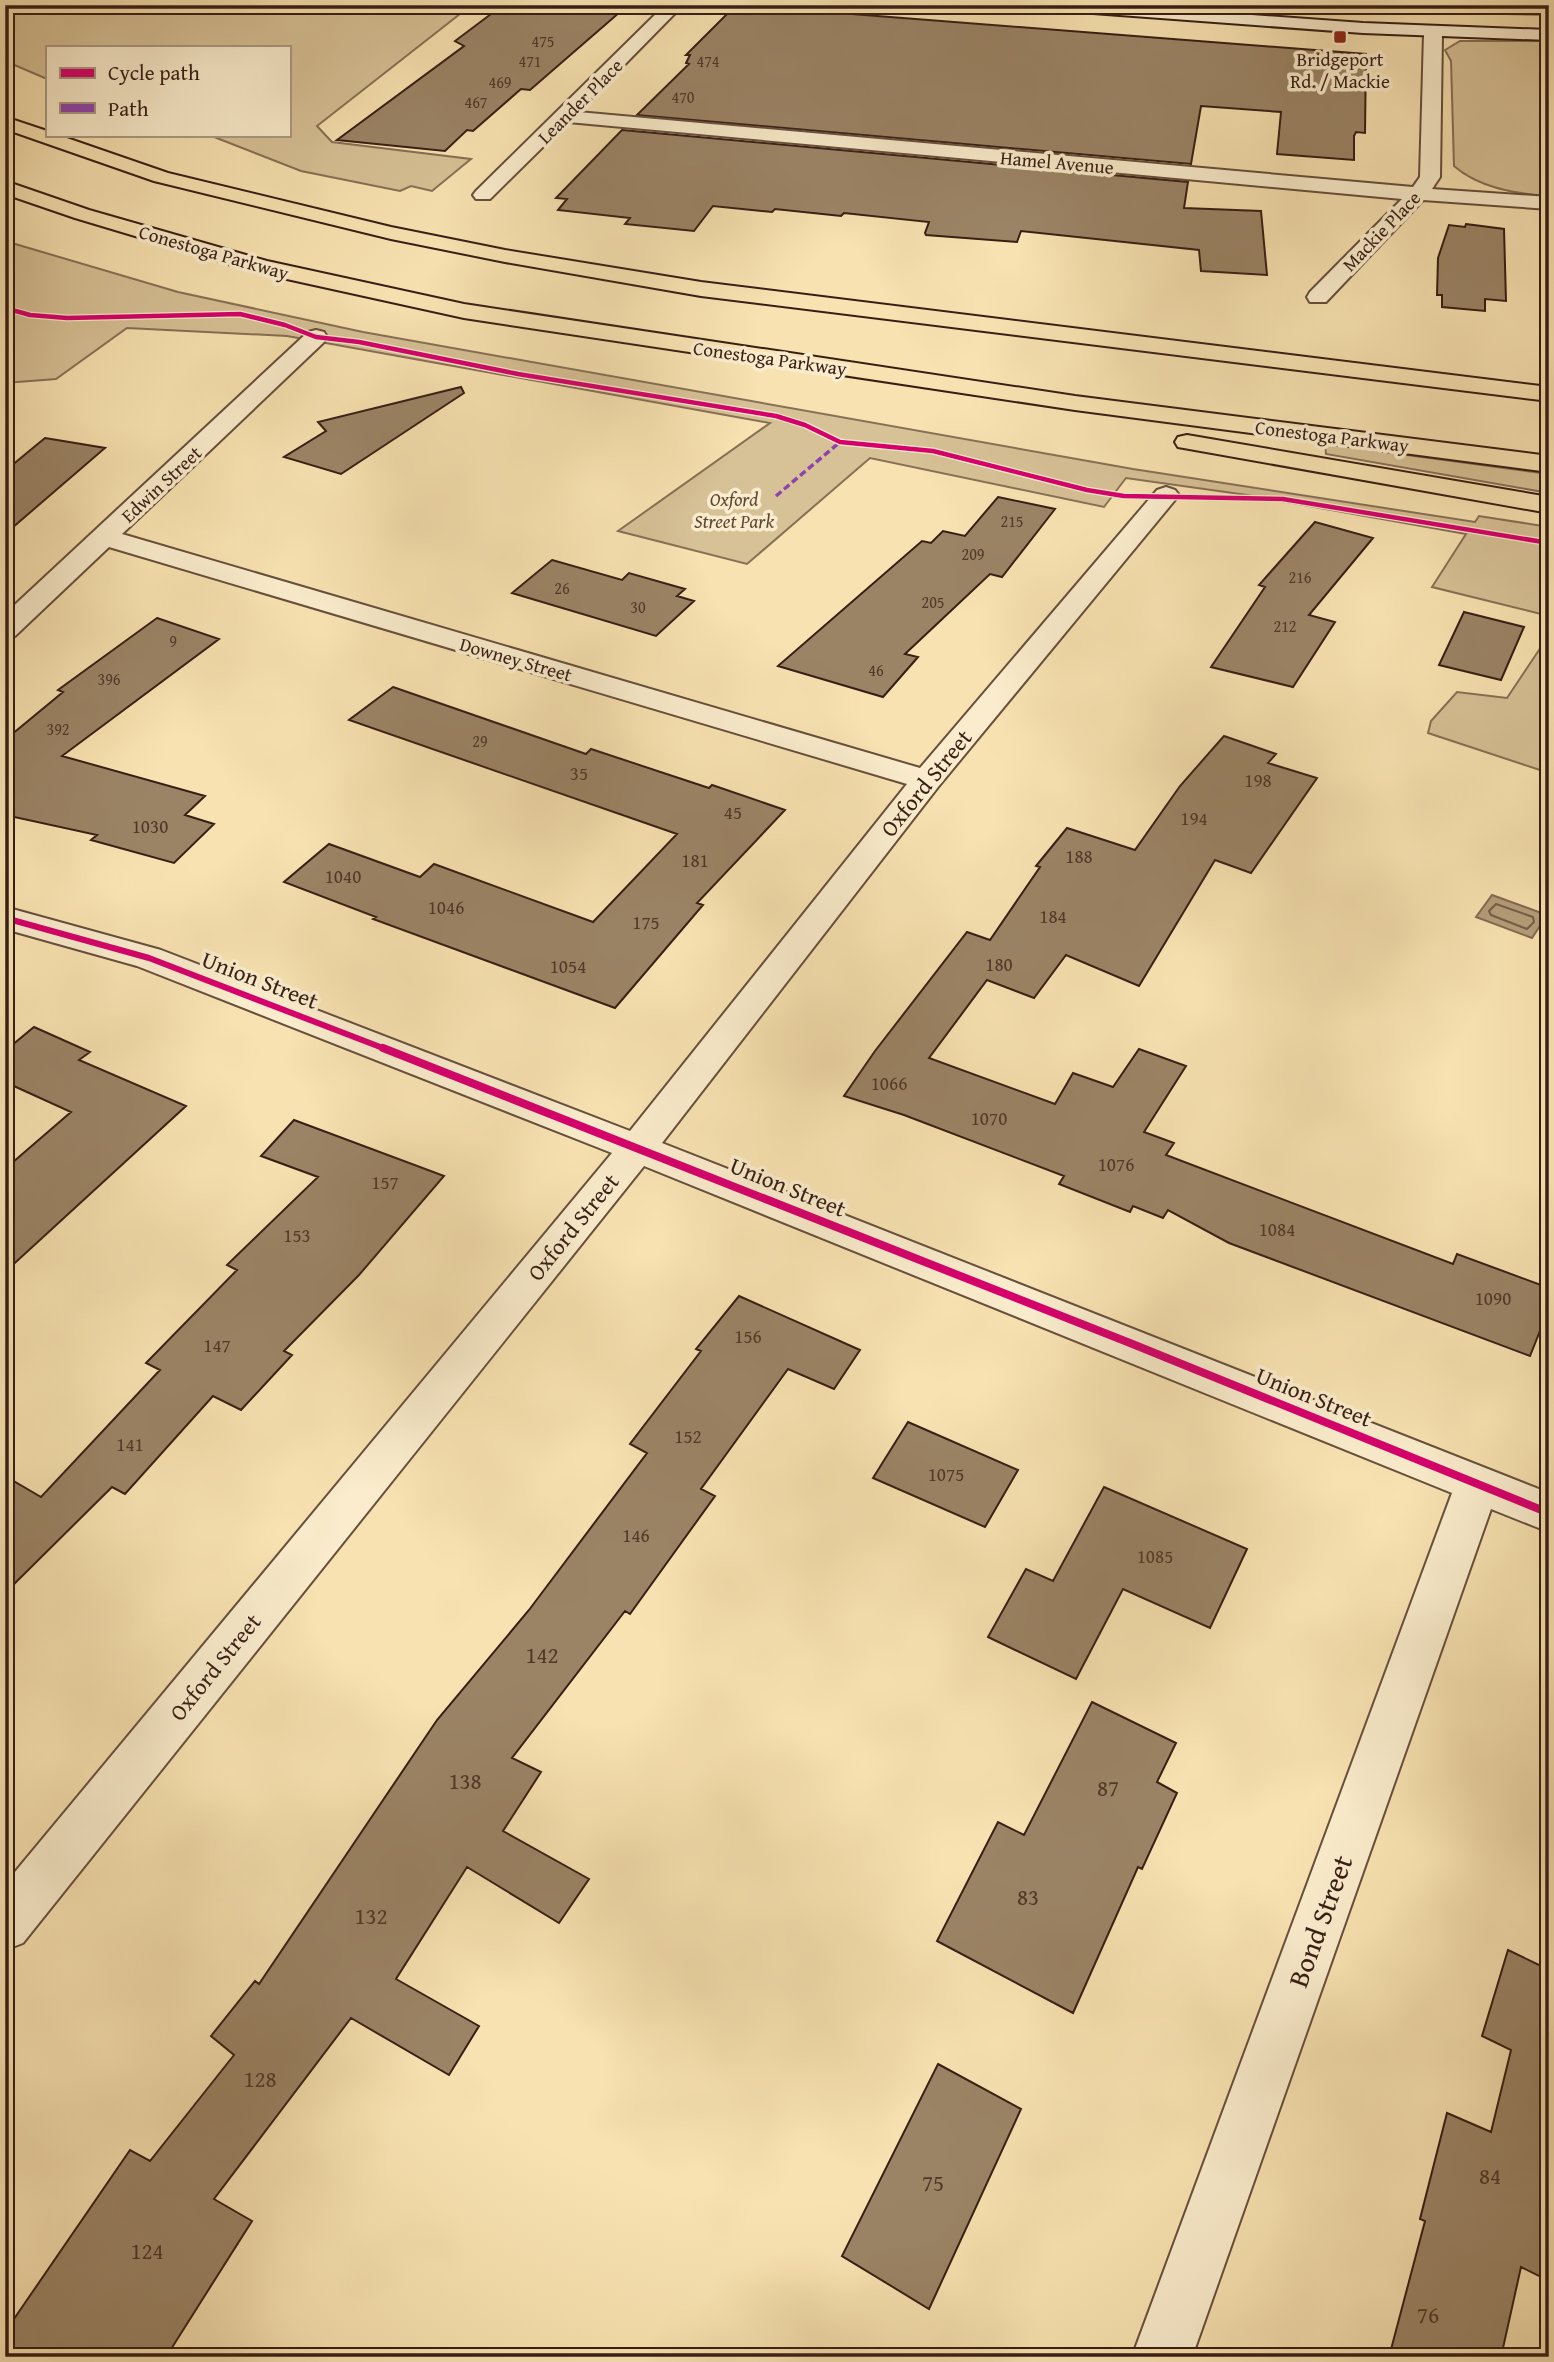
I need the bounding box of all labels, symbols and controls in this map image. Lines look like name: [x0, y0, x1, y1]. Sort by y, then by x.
house number: 475: [531, 29, 555, 53]
marker: Bridgeport Rd. / Mackie: [1332, 29, 1348, 45]
place label: Bridgeport Rd. / Mackie: [1290, 45, 1390, 95]
legend: [46, 46, 290, 136]
house number: 471: [518, 49, 542, 73]
house number: 474: [696, 49, 720, 73]
street label: Leander Place: [531, 52, 629, 150]
text: Cycle path: [108, 57, 200, 88]
house number: 469: [488, 70, 512, 94]
house number: 470: [671, 85, 695, 109]
house number: 467: [464, 90, 488, 114]
text: Path: [108, 93, 149, 124]
street label: Hamel Avenue: [999, 143, 1115, 181]
street label: Mackie Place: [1335, 184, 1427, 278]
street label: Conestoga Parkway: [136, 217, 293, 287]
street label: Conestoga Parkway: [692, 333, 849, 383]
street label: Conestoga Parkway: [1254, 413, 1411, 459]
street label: Edwin Street: [114, 439, 208, 529]
park label: Oxford Street Park: [694, 485, 774, 535]
house number: 215: [1000, 509, 1024, 533]
house number: 209: [961, 542, 985, 566]
house number: 216: [1288, 565, 1312, 589]
house number: 26: [554, 576, 570, 600]
house number: 205: [921, 590, 945, 614]
house number: 30: [630, 595, 646, 619]
house number: 212: [1273, 614, 1297, 638]
house number: 9: [169, 629, 177, 653]
street label: Downey Street: [457, 630, 576, 688]
house number: 46: [868, 658, 884, 682]
house number: 396: [97, 667, 121, 691]
house number: 392: [46, 717, 70, 741]
street label: Oxford Street: [872, 722, 979, 843]
house number: 29: [472, 729, 488, 753]
house number: 35: [570, 759, 588, 787]
house number: 198: [1244, 766, 1272, 794]
house number: 45: [724, 798, 742, 826]
house number: 194: [1180, 804, 1208, 832]
house number: 1030: [132, 812, 168, 840]
house number: 188: [1065, 842, 1093, 870]
house number: 181: [681, 846, 709, 874]
house number: 1040: [325, 862, 361, 890]
house number: 1046: [428, 893, 464, 921]
house number: 184: [1039, 902, 1067, 930]
house number: 175: [632, 908, 660, 936]
street label: Union Street: [197, 942, 323, 1017]
house number: 180: [985, 950, 1013, 978]
house number: 1054: [550, 952, 586, 980]
house number: 1066: [871, 1069, 907, 1097]
house number: 1070: [971, 1104, 1007, 1132]
street label: Union Street: [725, 1148, 851, 1225]
house number: 1076: [1098, 1150, 1134, 1178]
street label: Oxford Street: [519, 1166, 626, 1287]
house number: 157: [371, 1168, 399, 1196]
house number: 1084: [1259, 1215, 1295, 1243]
house number: 153: [283, 1221, 311, 1249]
house number: 1090: [1475, 1284, 1511, 1312]
house number: 156: [734, 1322, 762, 1350]
house number: 147: [203, 1331, 231, 1359]
street label: Union Street: [1251, 1358, 1377, 1435]
house number: 152: [674, 1422, 702, 1450]
house number: 141: [116, 1430, 144, 1458]
house number: 1075: [928, 1460, 964, 1488]
house number: 146: [622, 1521, 650, 1549]
house number: 1085: [1137, 1542, 1173, 1570]
street label: Oxford Street: [161, 1606, 268, 1727]
house number: 142: [525, 1638, 559, 1671]
house number: 138: [448, 1764, 482, 1797]
house number: 87: [1097, 1771, 1119, 1804]
street label: Bond Street: [1277, 1849, 1362, 1993]
house number: 83: [1017, 1880, 1039, 1913]
house number: 132: [354, 1899, 388, 1932]
house number: 128: [243, 2062, 277, 2095]
house number: 84: [1479, 2159, 1501, 2192]
house number: 75: [922, 2166, 944, 2199]
house number: 124: [130, 2234, 164, 2267]
house number: 76: [1417, 2298, 1439, 2331]

